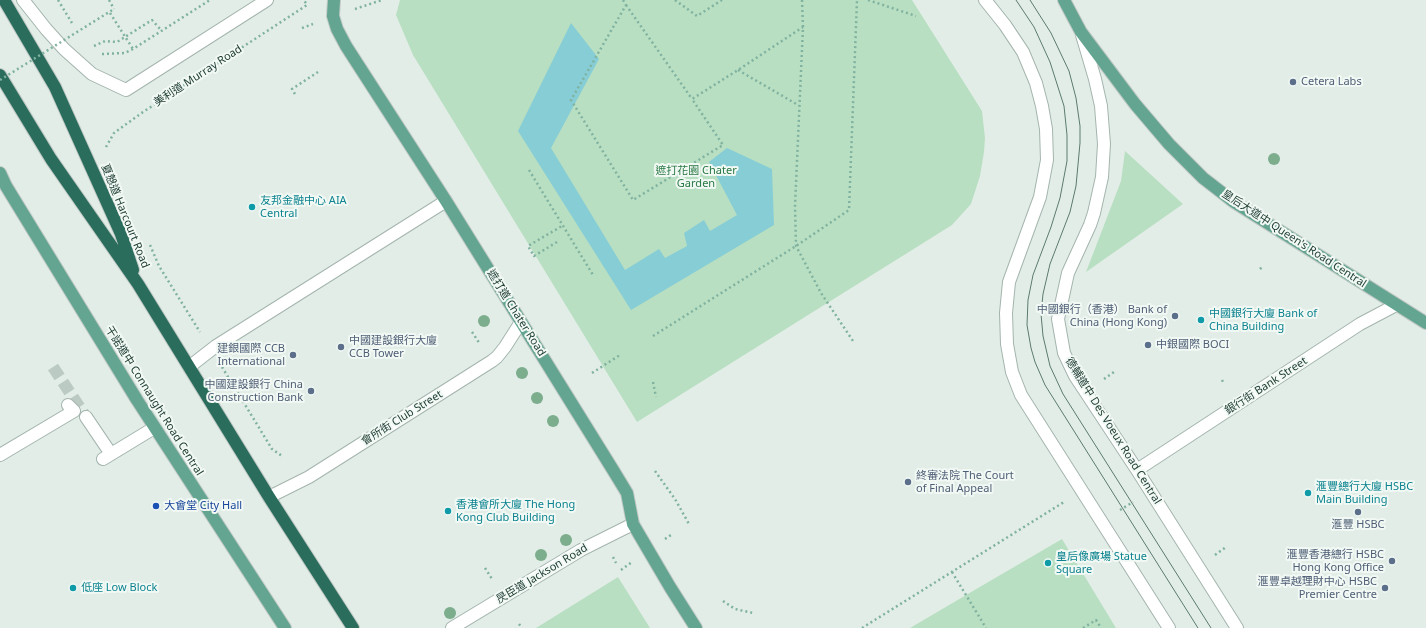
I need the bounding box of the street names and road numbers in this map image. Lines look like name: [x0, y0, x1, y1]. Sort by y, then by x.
street label: 美利道 Murray Road: [151, 43, 245, 109]
street label: 夏慤道 Harcourt Road: [98, 162, 152, 270]
street label: 皇后大道中 Queen's Road Central: [1219, 187, 1369, 291]
street label: 遮打道 Chater Road: [484, 267, 548, 359]
street label: 干諾道中 Connaught Road Central: [102, 324, 206, 478]
street label: 銀行街 Bank Street: [1222, 354, 1310, 418]
street label: 德輔道中 Des Voeux Road Central: [1062, 355, 1164, 507]
street label: 會所街 Club Street: [359, 388, 445, 448]
street label: 昃臣道 Jackson Road: [494, 542, 590, 606]

